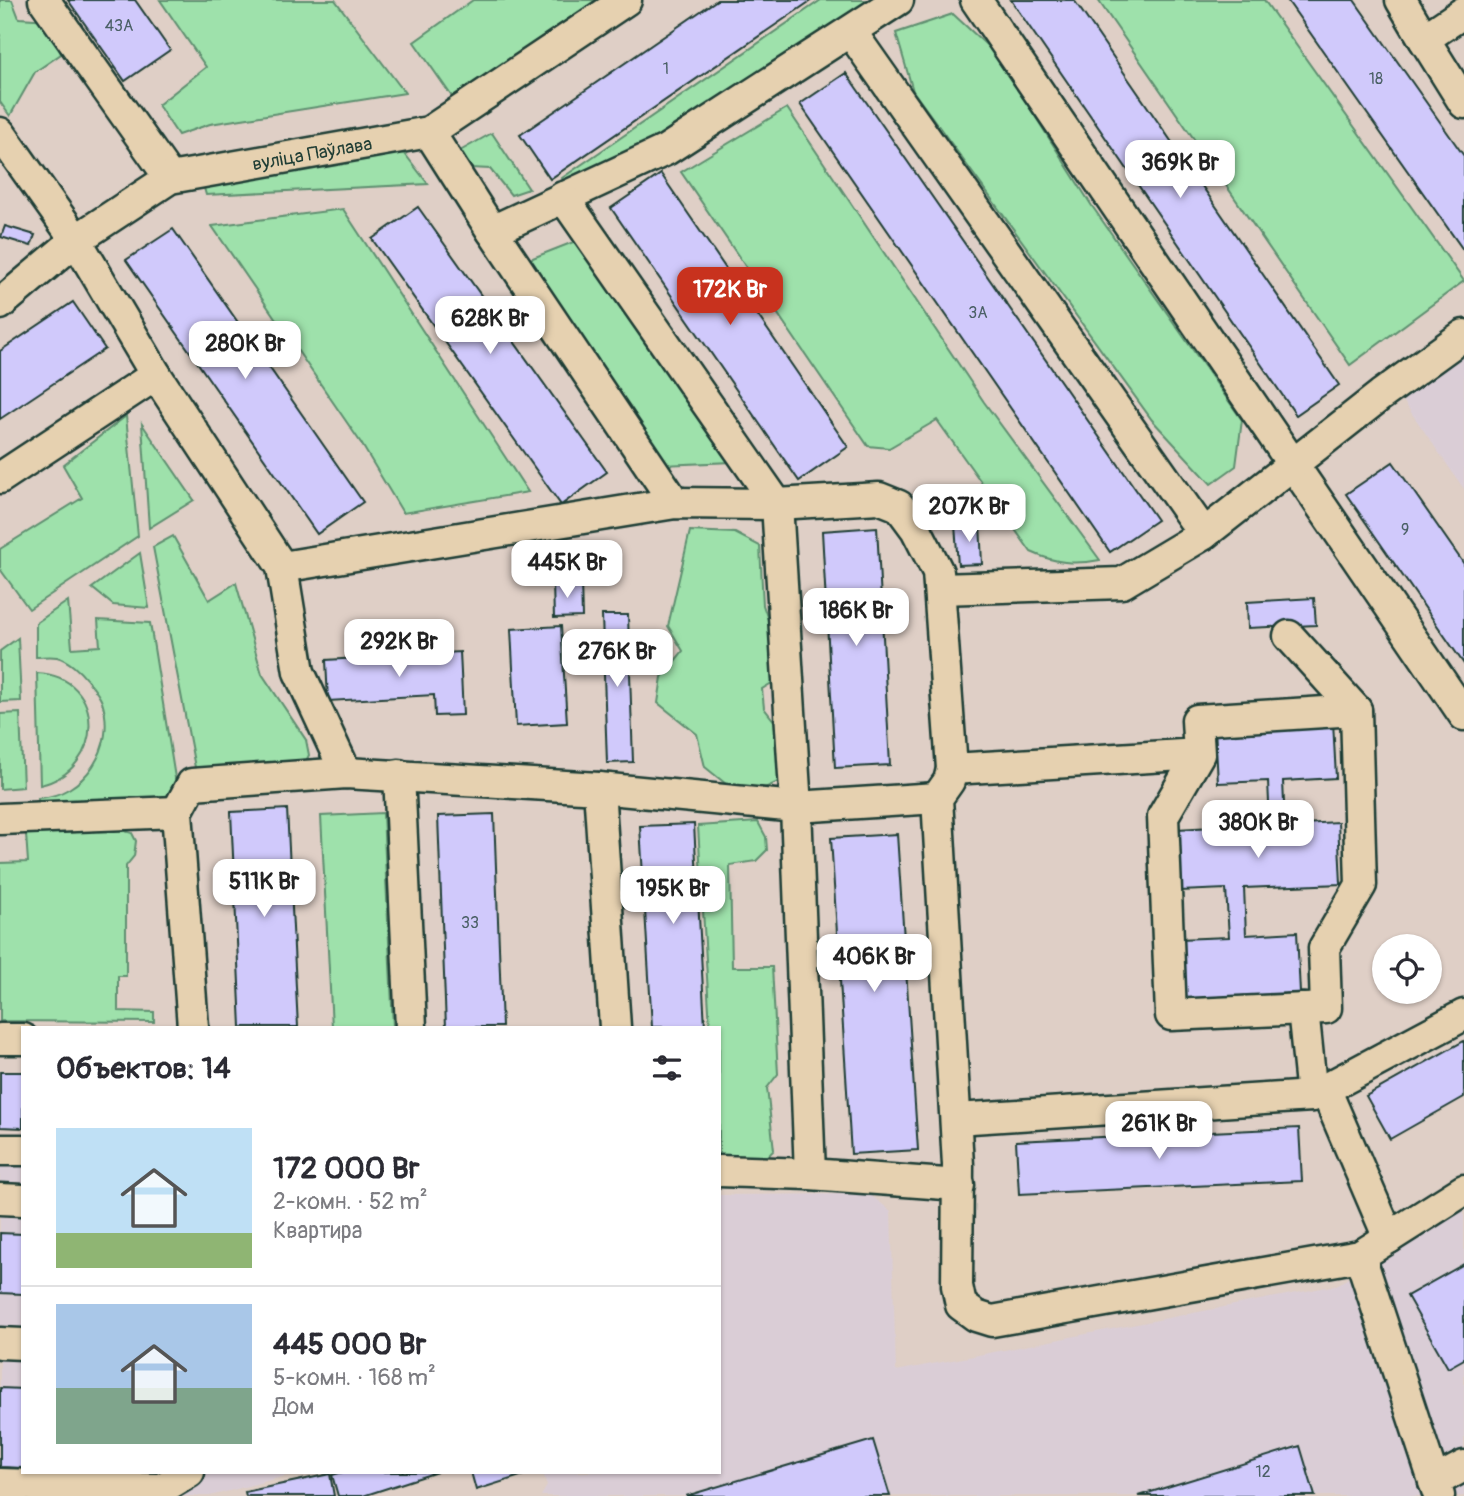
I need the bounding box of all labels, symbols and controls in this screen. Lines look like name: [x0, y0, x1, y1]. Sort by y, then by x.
house number: 43А: [105, 16, 133, 36]
house number: 1: [663, 59, 669, 79]
house number: 18: [1369, 69, 1383, 89]
street label: вуліца Паўлава: [250, 132, 374, 176]
pin: 369K Br: [1115, 140, 1245, 200]
text: 369K Br: [1141, 148, 1219, 177]
pin: 172K Br: [665, 268, 795, 327]
text: 172K Br: [693, 275, 767, 304]
pin: 628K Br: [425, 296, 555, 356]
house number: 3А: [968, 303, 988, 323]
text: 628K Br: [451, 304, 529, 333]
pin: 280K Br: [180, 322, 310, 381]
text: 280K Br: [205, 329, 285, 358]
pin: 207K Br: [904, 484, 1034, 544]
text: 207K Br: [929, 492, 1009, 521]
house number: 9: [1401, 520, 1409, 540]
pin: 445K Br: [502, 540, 632, 600]
text: 445K Br: [527, 548, 607, 577]
pin: 186K Br: [791, 588, 921, 648]
text: 186K Br: [819, 596, 893, 625]
pin: 292K Br: [334, 620, 464, 679]
text: 292K Br: [360, 627, 438, 656]
pin: 276K Br: [552, 630, 682, 689]
text: 276K Br: [578, 637, 656, 666]
pin: 380K Br: [1193, 800, 1323, 860]
text: 380K Br: [1218, 808, 1298, 837]
pin: 511K Br: [199, 860, 329, 919]
pin: 195K Br: [608, 866, 738, 926]
text: 511K Br: [229, 867, 299, 896]
text: 195K Br: [636, 874, 710, 903]
house number: 33: [461, 913, 479, 933]
pin: 406K Br: [809, 934, 939, 994]
map controls: [1372, 934, 1442, 1004]
button: locate: [1372, 934, 1442, 1004]
text: 406K Br: [833, 942, 915, 971]
icon: filters: [648, 1049, 686, 1087]
text: Объектов: 14: [56, 1050, 231, 1087]
pin: 261K Br: [1094, 1102, 1224, 1161]
text: 261K Br: [1121, 1109, 1197, 1138]
text: 172 000 Br: [273, 1150, 420, 1187]
icon: home: [112, 1156, 196, 1240]
text: 2-комн. · 52 m²: [273, 1187, 428, 1216]
text: Квартира: [273, 1216, 362, 1245]
text: 445 000 Br: [273, 1326, 426, 1363]
icon: home: [112, 1332, 196, 1416]
text: 5-комн. · 168 m²: [273, 1363, 436, 1392]
text: Дом: [273, 1392, 314, 1421]
house number: 12: [1255, 1462, 1271, 1482]

